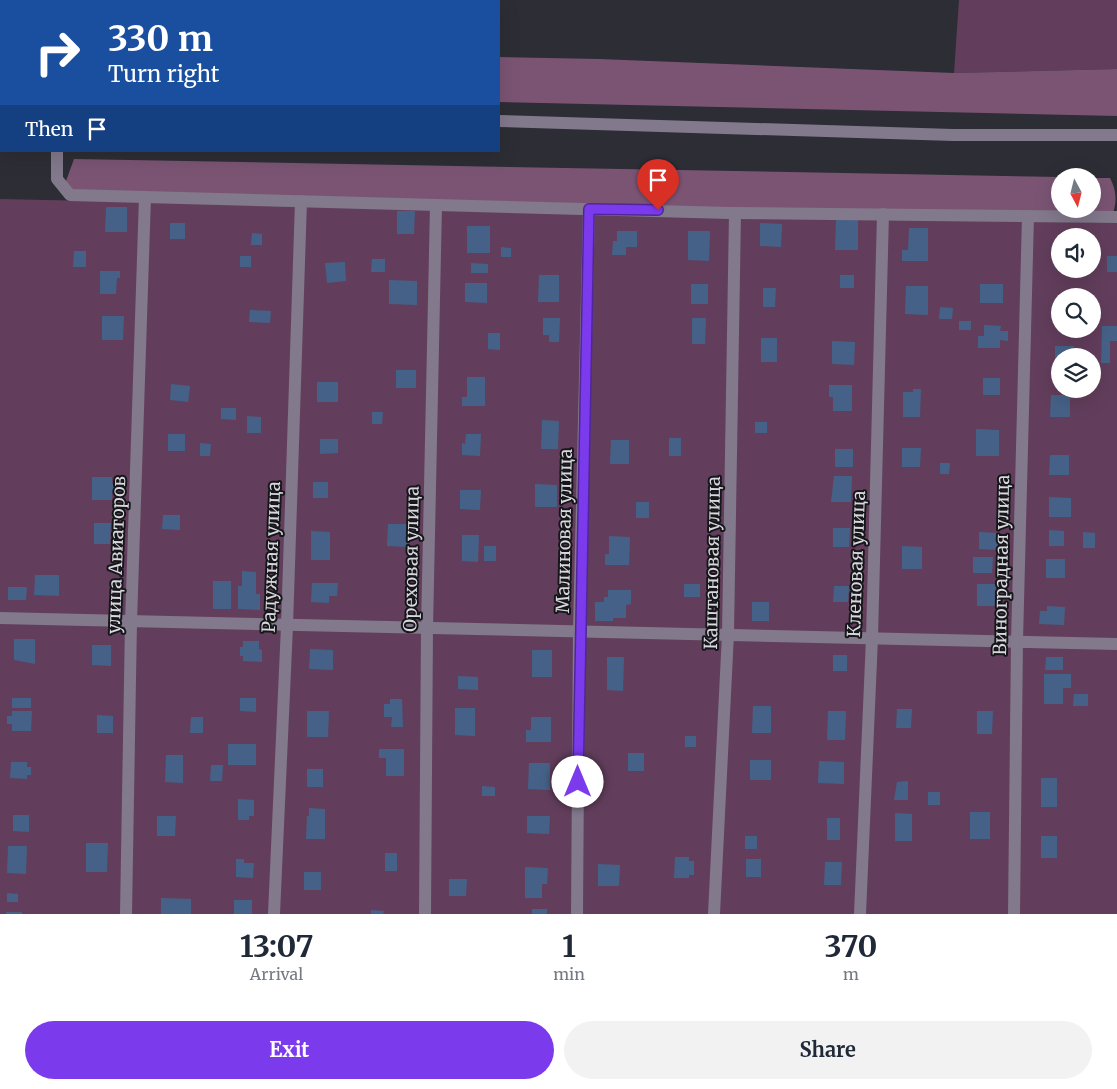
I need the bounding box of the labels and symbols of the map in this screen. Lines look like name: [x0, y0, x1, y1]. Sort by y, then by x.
pin: [637, 159, 679, 210]
north arrow: [1051, 168, 1101, 218]
street label: Малиновая улица: [551, 448, 577, 613]
street label: Виноградная улица: [988, 474, 1014, 656]
street label: улица Авиаторов: [102, 475, 130, 634]
street label: Каштановая улица: [699, 476, 725, 650]
street label: Радужная улица: [257, 481, 285, 633]
street label: Ореховая улица: [398, 485, 424, 632]
street label: Кленовая улица: [842, 490, 870, 638]
position arrow: [551, 755, 603, 807]

